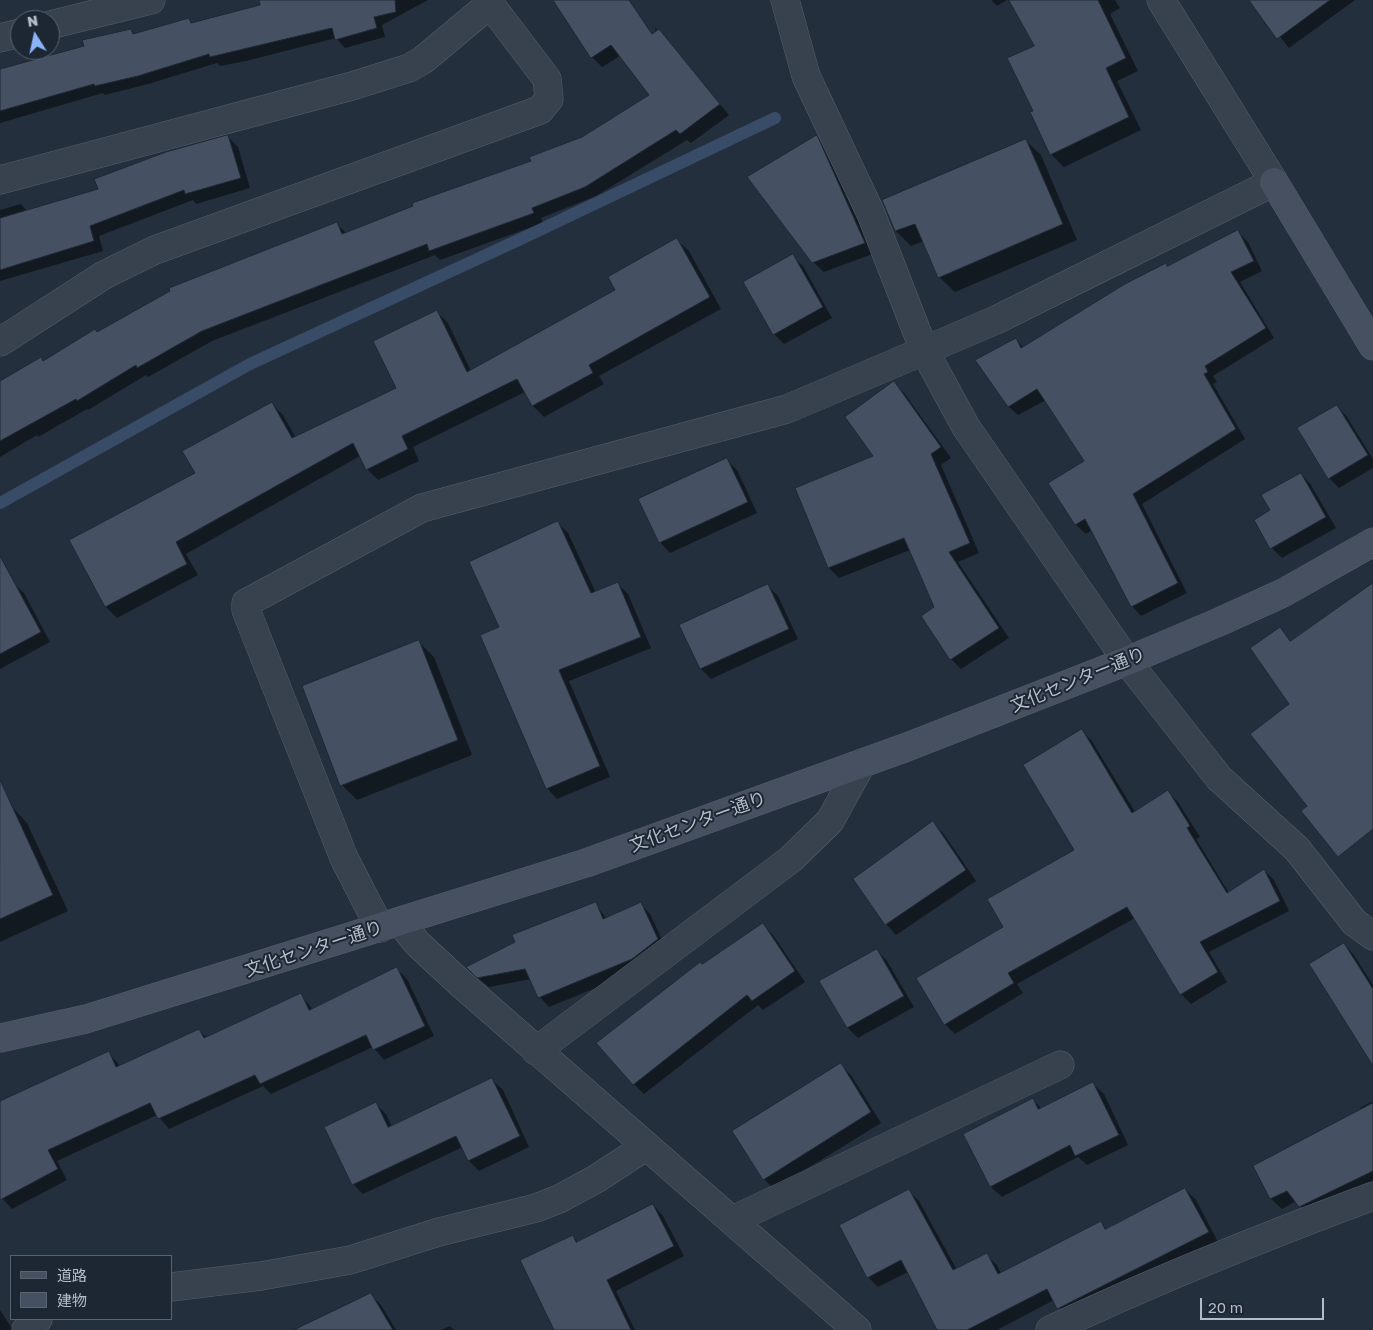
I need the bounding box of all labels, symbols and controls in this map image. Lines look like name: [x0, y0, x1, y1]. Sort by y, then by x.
north arrow: [10, 10, 60, 60]
text: N: [26, 11, 39, 30]
street label: 文化センター通り: [1007, 643, 1149, 717]
street label: 文化センター通り: [627, 787, 769, 857]
street label: 文化センター通り: [242, 916, 386, 982]
legend: [10, 1255, 172, 1320]
text: 道路: [57, 1266, 87, 1284]
scale bar: [1203, 1288, 1327, 1320]
text: 建物: [57, 1291, 87, 1309]
text: 20 m: [1208, 1298, 1243, 1316]

